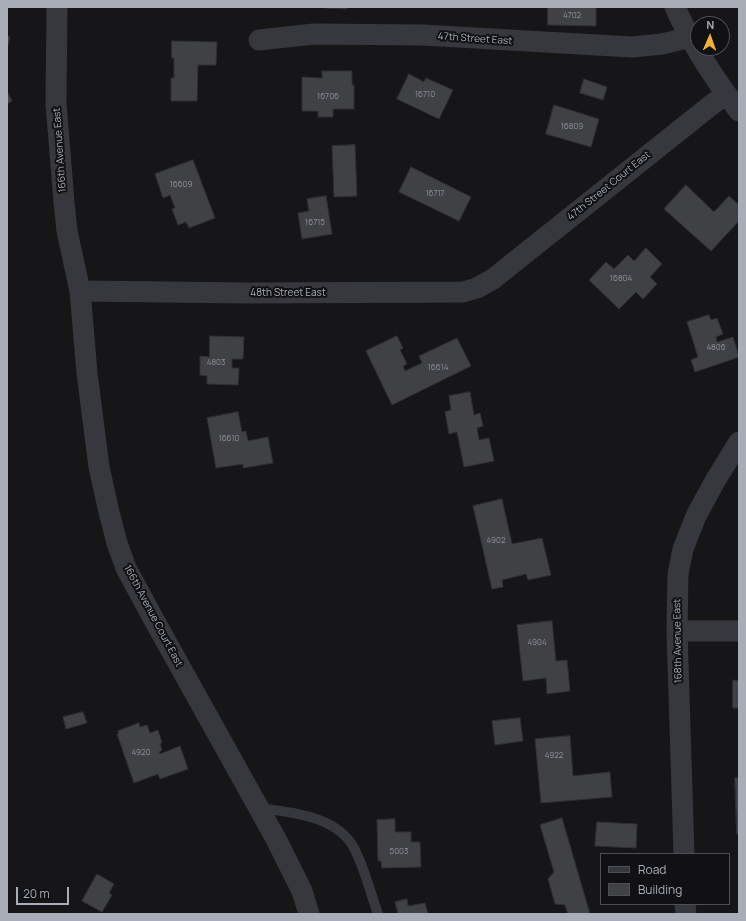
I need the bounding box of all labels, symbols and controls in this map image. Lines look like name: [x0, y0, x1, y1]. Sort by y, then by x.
house number: 4702: [563, 11, 581, 21]
north arrow: [690, 16, 730, 56]
text: N: [706, 17, 715, 32]
street label: 47th Street East: [437, 30, 513, 48]
house number: 16710: [415, 90, 435, 100]
house number: 16706: [317, 92, 339, 102]
street label: 166th Avenue East: [51, 107, 69, 193]
house number: 16809: [561, 122, 583, 132]
street label: 47th Street Court East: [565, 149, 653, 223]
house number: 16609: [170, 180, 192, 190]
house number: 16717: [425, 189, 445, 199]
house number: 16715: [305, 218, 325, 228]
house number: 16804: [610, 274, 632, 284]
street label: 48th Street East: [250, 287, 326, 299]
house number: 4806: [706, 343, 726, 353]
house number: 4803: [207, 358, 225, 368]
house number: 16614: [428, 363, 448, 373]
house number: 16610: [219, 434, 239, 444]
house number: 4902: [486, 536, 506, 546]
street label: 166th Avenue Court East: [121, 563, 185, 669]
street label: 168th Avenue East: [671, 599, 685, 683]
house number: 4904: [527, 638, 547, 648]
house number: 4920: [131, 748, 151, 758]
house number: 4922: [545, 751, 563, 761]
house number: 5003: [390, 847, 408, 857]
legend: [600, 853, 730, 905]
text: Road: [638, 861, 666, 878]
scale bar: [18, 879, 71, 905]
text: Building: [638, 881, 682, 898]
text: 20 m: [23, 885, 50, 902]

